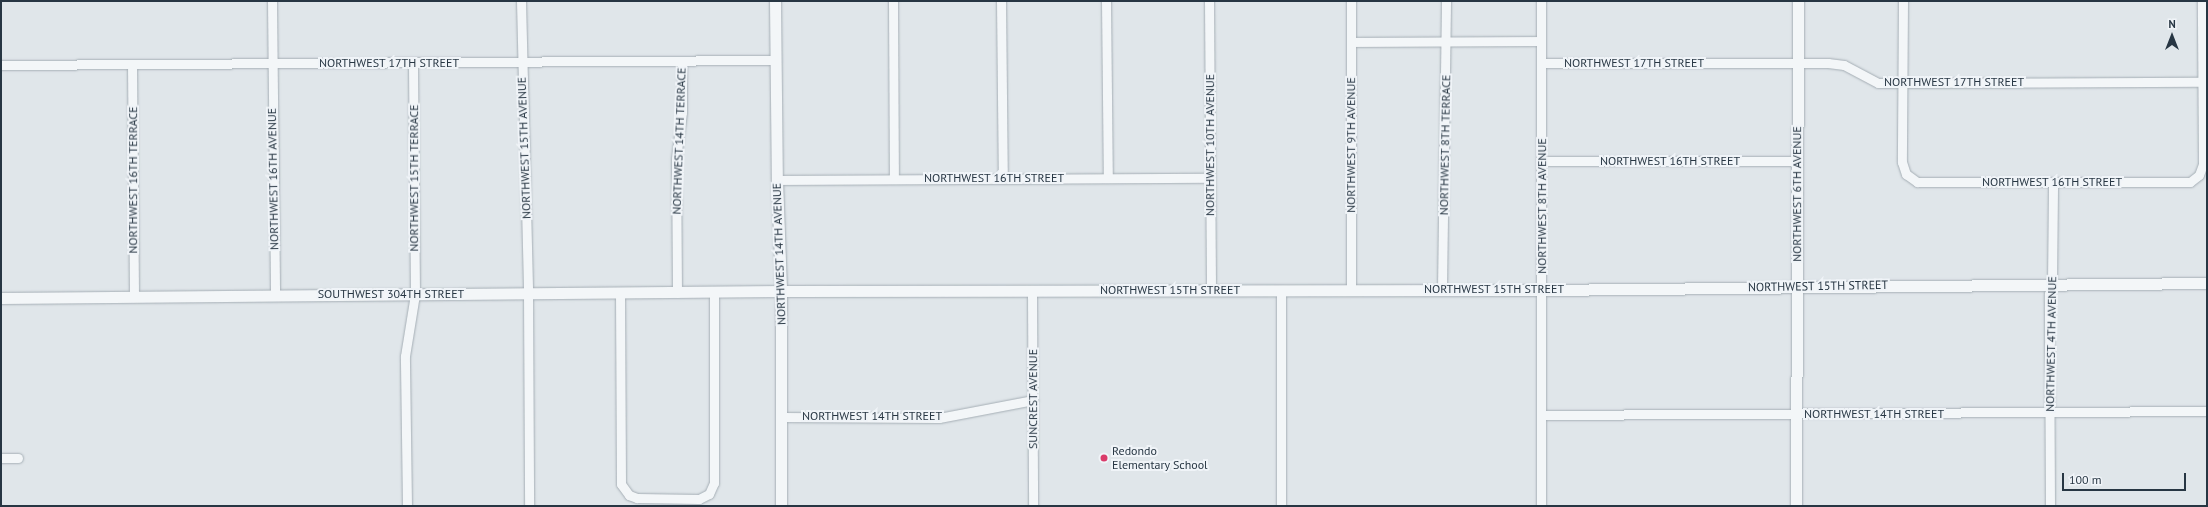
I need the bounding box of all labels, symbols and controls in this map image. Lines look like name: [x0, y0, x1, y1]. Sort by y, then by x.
north arrow: [2152, 16, 2192, 56]
text: N: [2168, 17, 2176, 31]
street label: NORTHWEST 17TH STREET: [319, 56, 459, 70]
street label: NORTHWEST 17TH STREET: [1564, 56, 1704, 70]
street label: NORTHWEST 14TH TERRACE: [669, 67, 689, 215]
street label: NORTHWEST 10TH AVENUE: [1203, 73, 1217, 217]
street label: NORTHWEST 8TH TERRACE: [1437, 74, 1453, 216]
street label: NORTHWEST 17TH STREET: [1884, 75, 2024, 89]
street label: NORTHWEST 15TH AVENUE: [514, 76, 534, 220]
street label: NORTHWEST 9TH AVENUE: [1344, 77, 1358, 213]
street label: NORTHWEST 15TH TERRACE: [407, 104, 421, 252]
street label: NORTHWEST 16TH TERRACE: [126, 106, 140, 254]
street label: NORTHWEST 16TH AVENUE: [265, 107, 281, 251]
street label: NORTHWEST 6TH AVENUE: [1790, 126, 1804, 262]
street label: NORTHWEST 8TH AVENUE: [1535, 138, 1549, 274]
street label: NORTHWEST 16TH STREET: [1600, 154, 1740, 168]
street label: NORTHWEST 16TH STREET: [924, 171, 1064, 185]
street label: NORTHWEST 16TH STREET: [1982, 175, 2122, 189]
street label: NORTHWEST 14TH AVENUE: [769, 182, 789, 326]
street label: NORTHWEST 4TH AVENUE: [2043, 276, 2059, 412]
street label: NORTHWEST 15TH STREET: [1748, 278, 1888, 294]
street label: NORTHWEST 15TH STREET: [1424, 282, 1564, 296]
street label: NORTHWEST 15TH STREET: [1100, 283, 1240, 297]
street label: SOUTHWEST 304TH STREET: [318, 287, 464, 301]
street label: SUNCREST AVENUE: [1026, 349, 1040, 449]
street label: NORTHWEST 14TH STREET: [1804, 407, 1944, 421]
street label: NORTHWEST 14TH STREET: [802, 409, 942, 423]
place label: Redondo Elementary School: [1112, 444, 1208, 472]
marker: Redondo Elementary School: [1099, 453, 1109, 463]
scale bar: [2064, 465, 2188, 491]
text: 100 m: [2069, 472, 2102, 487]

